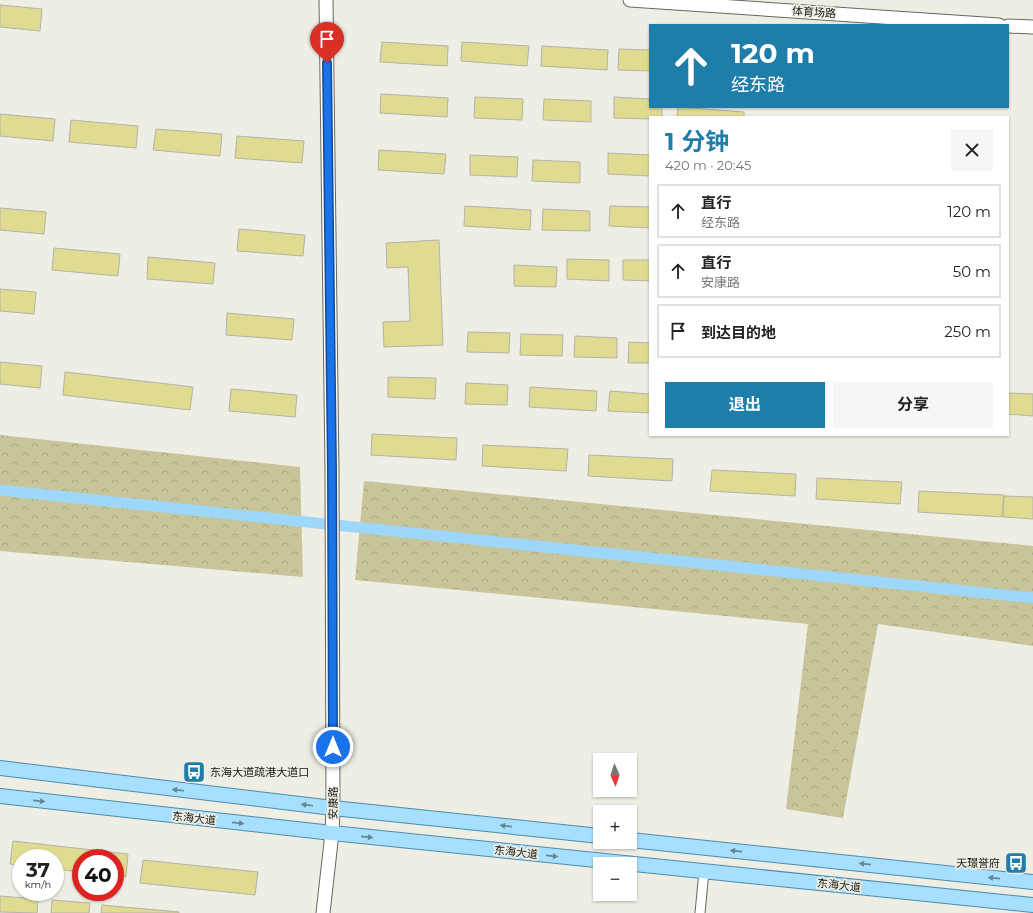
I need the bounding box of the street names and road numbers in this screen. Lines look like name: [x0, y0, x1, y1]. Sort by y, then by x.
street label: 体育场路: [792, 3, 836, 21]
street label: 安康路: [326, 786, 340, 820]
street label: 东海大道: [171, 809, 217, 827]
street label: 东海大道: [493, 843, 539, 861]
street label: 东海大道: [816, 876, 862, 894]

